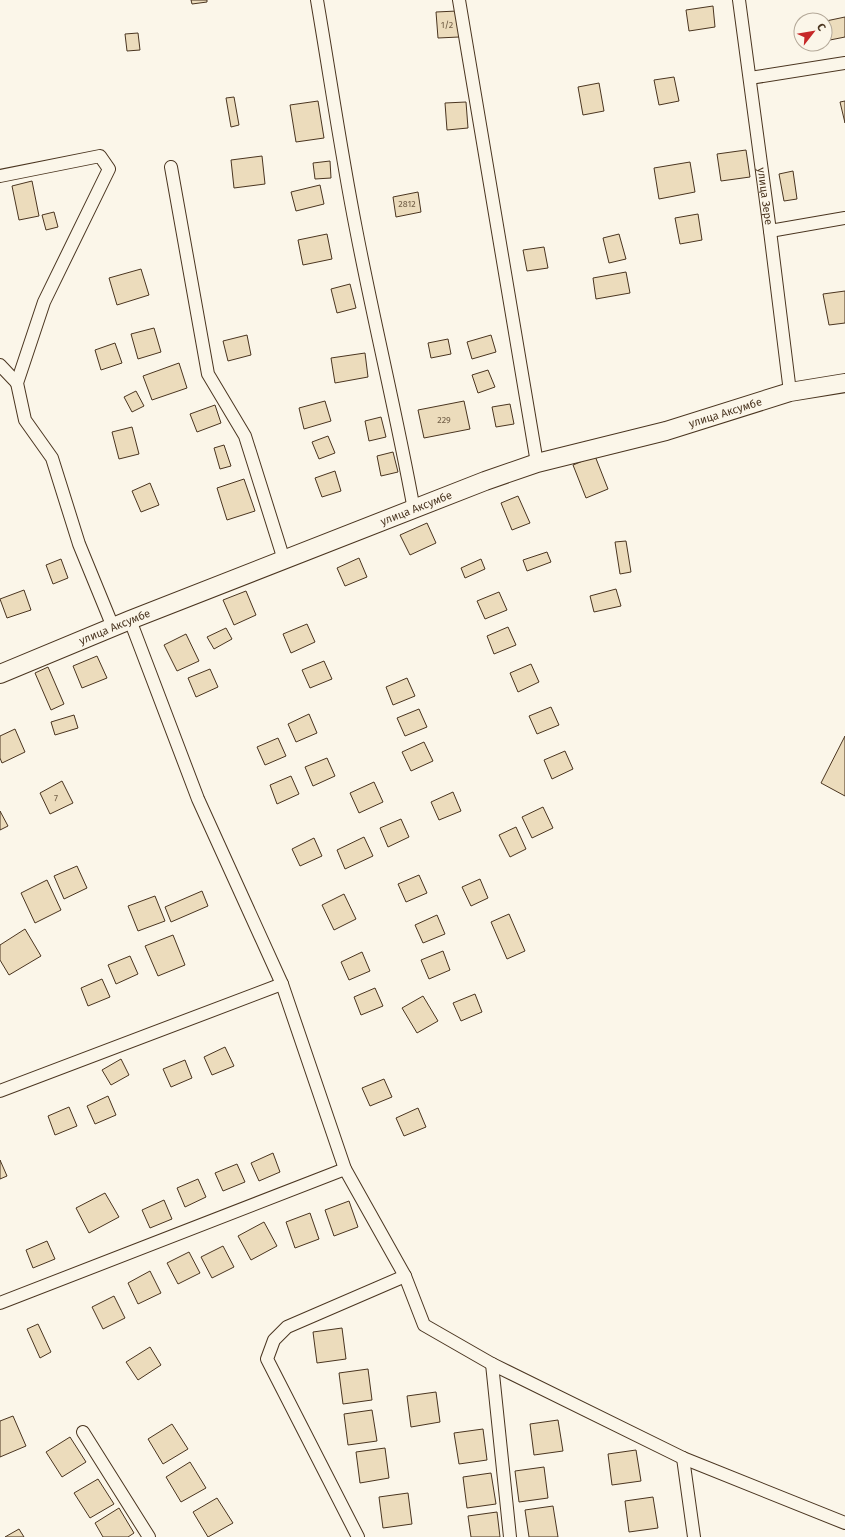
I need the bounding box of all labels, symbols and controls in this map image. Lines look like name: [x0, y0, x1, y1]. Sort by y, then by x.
north arrow: [793, 12, 833, 52]
house number: 1/2: [441, 20, 453, 30]
text: С: [814, 21, 829, 34]
street label: улица Зере: [755, 167, 776, 226]
house number: 2812: [398, 199, 416, 209]
street label: улица Аксумбе: [687, 395, 763, 430]
house number: 229: [437, 415, 451, 425]
street label: улица Аксумбе: [378, 488, 454, 528]
street label: улица Аксумбе: [77, 606, 152, 647]
house number: 7: [54, 793, 58, 803]

